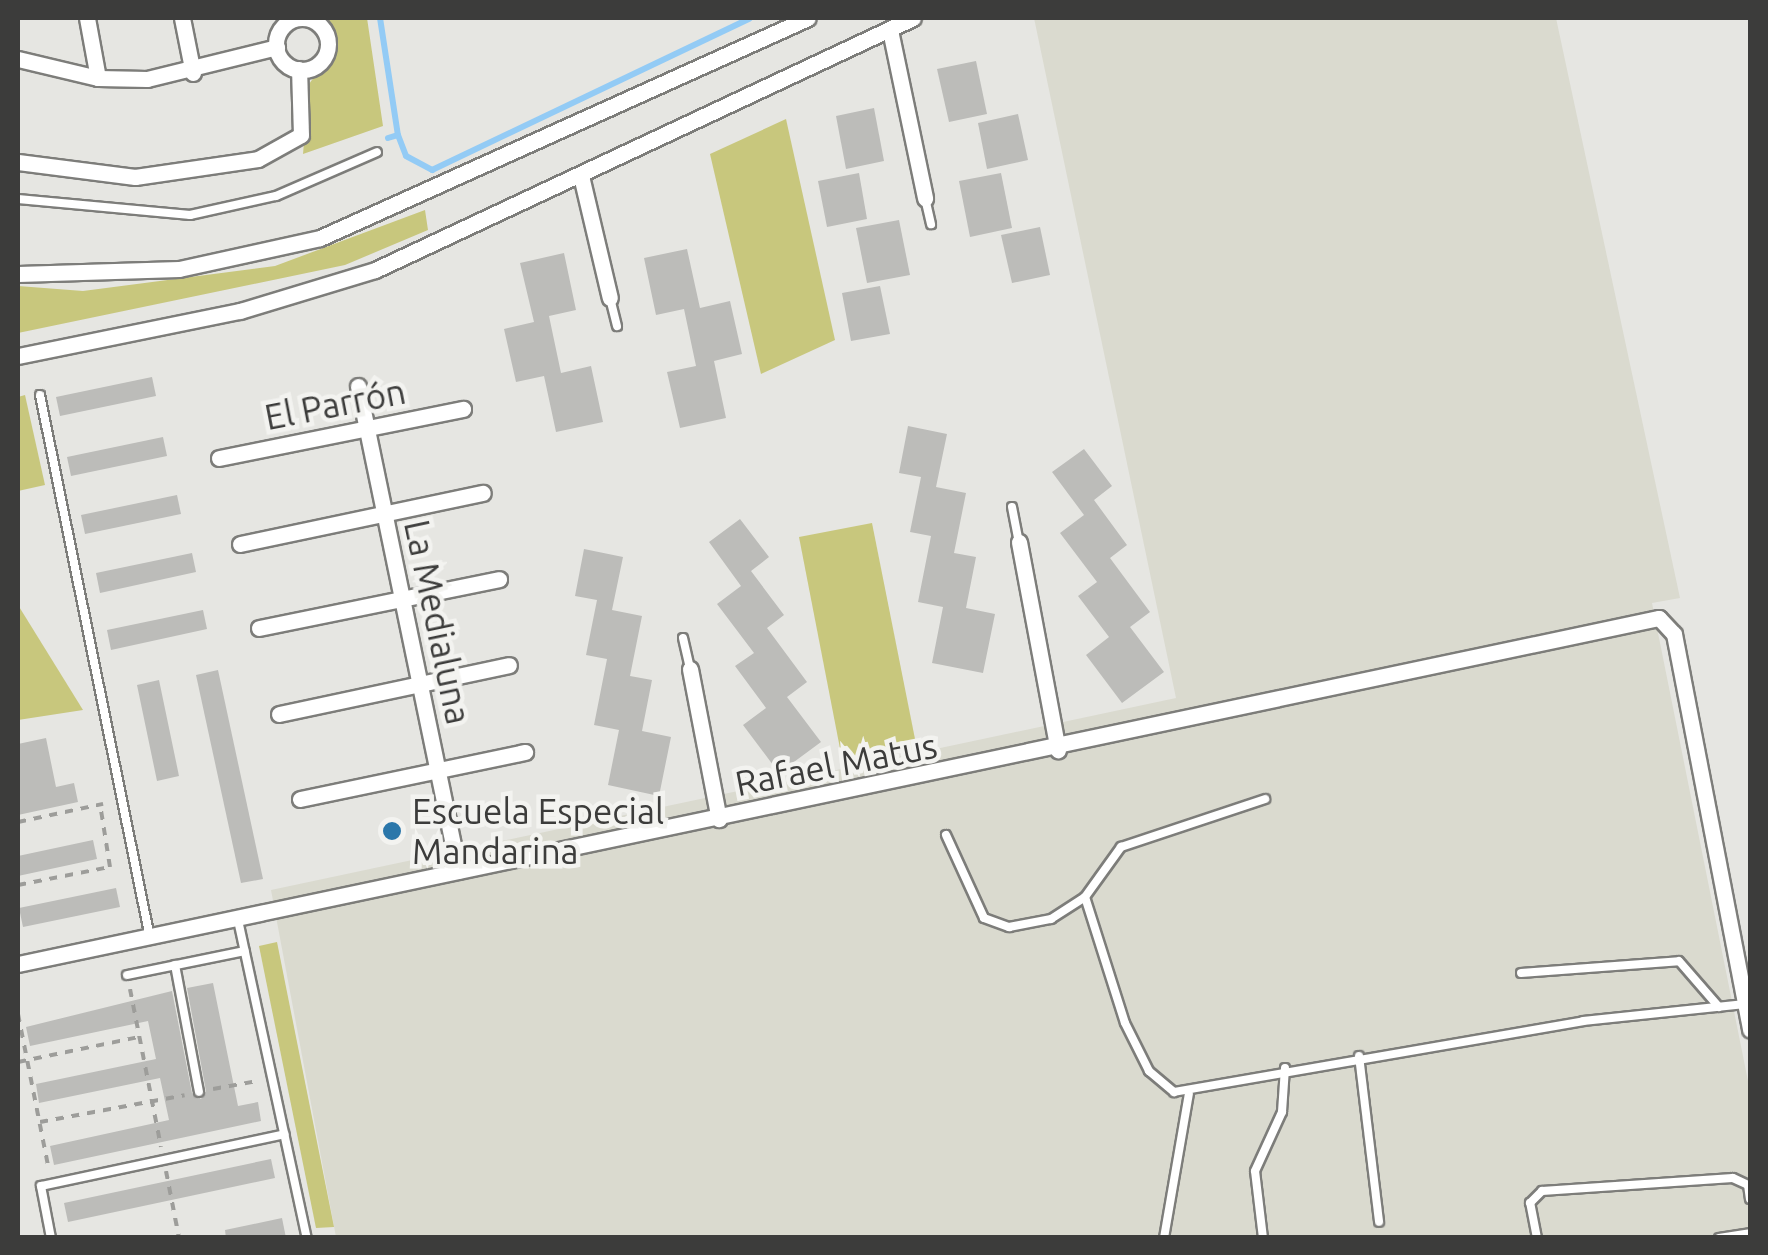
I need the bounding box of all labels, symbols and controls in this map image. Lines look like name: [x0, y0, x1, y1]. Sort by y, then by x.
street label: El Parrón: [261, 370, 409, 438]
street label: La Medialuna: [396, 516, 480, 728]
street label: Rafael Matus: [731, 724, 941, 804]
place label: Escuela Especial Mandarina: [412, 790, 664, 872]
marker: Escuela Especial Mandarina: [381, 820, 403, 842]

